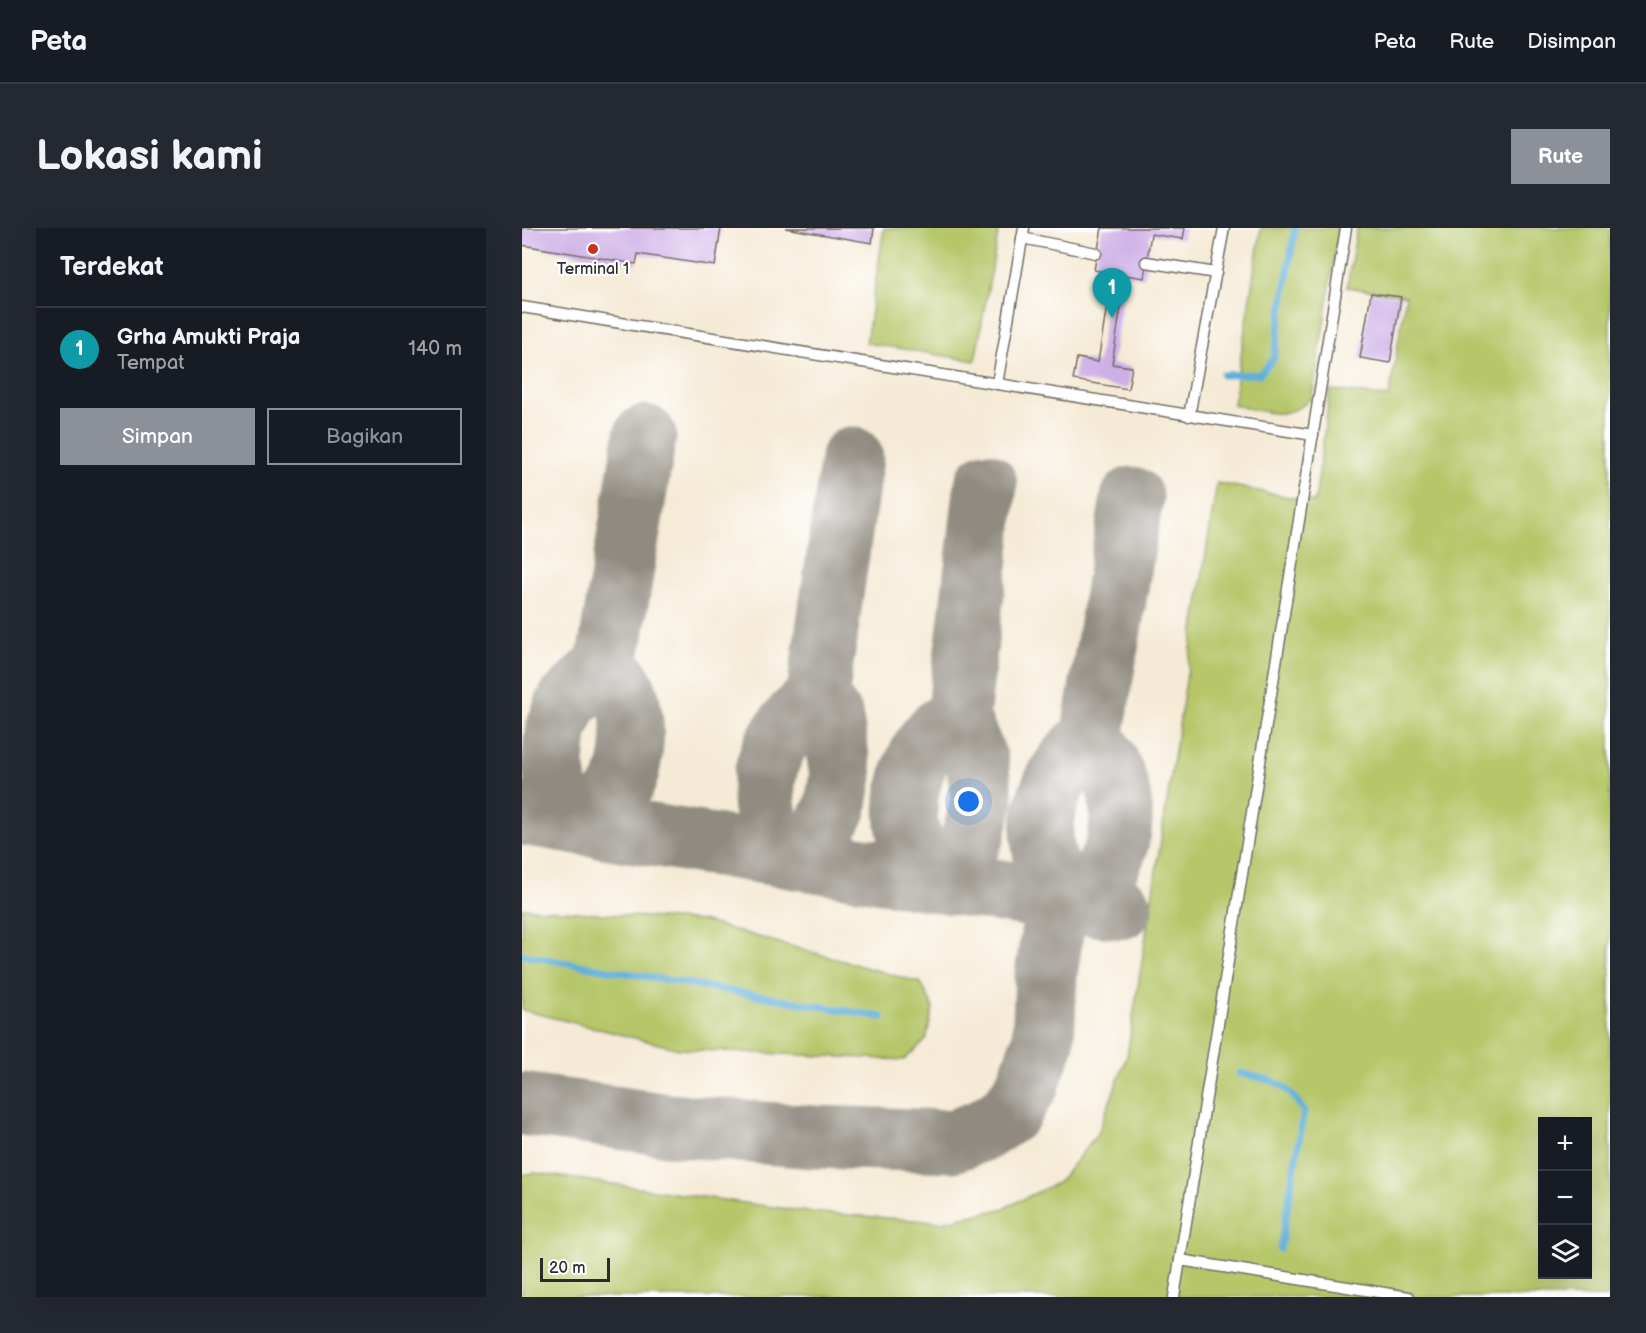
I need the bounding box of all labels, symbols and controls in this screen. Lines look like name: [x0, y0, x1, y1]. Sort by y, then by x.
text: Peta: [30, 25, 87, 58]
text: Peta: [1374, 29, 1416, 54]
text: Rute: [1449, 29, 1494, 54]
text: Disimpan: [1527, 29, 1616, 54]
button: Rute: [1511, 129, 1610, 184]
text: Lokasi kami: [36, 131, 262, 182]
marker: Terminal 1: [586, 242, 600, 256]
text: Terdekat: [60, 252, 163, 283]
place label: Terminal 1: [557, 260, 629, 279]
pin: 1: [1092, 268, 1132, 318]
text: Grha Amukti Praja: [117, 324, 300, 351]
text: 1: [75, 337, 84, 361]
text: 140 m: [408, 337, 462, 361]
text: Tempat: [117, 351, 184, 375]
button: Simpan: [60, 408, 255, 465]
button: Bagikan: [267, 408, 462, 465]
your location: [954, 787, 983, 816]
map controls: [1538, 1117, 1592, 1279]
button: +: [1538, 1117, 1592, 1171]
button: −: [1538, 1171, 1592, 1225]
button: layers: [1538, 1225, 1592, 1279]
scale bar: [540, 1255, 610, 1282]
text: 20 m: [549, 1259, 585, 1278]

